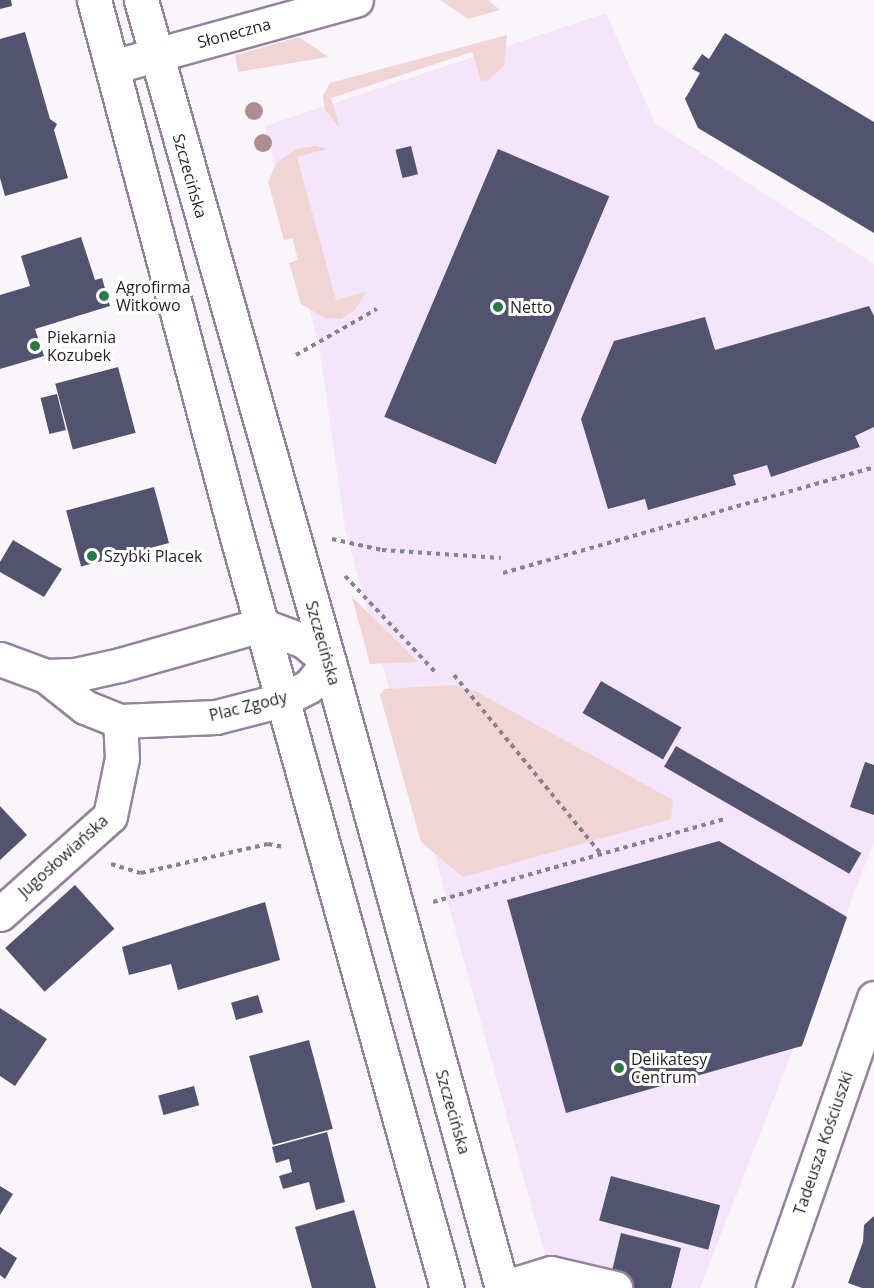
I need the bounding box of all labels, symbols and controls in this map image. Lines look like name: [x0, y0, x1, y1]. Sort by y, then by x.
street label: Słoneczna: [195, 14, 273, 52]
street label: Szczecińska: [169, 132, 211, 220]
place label: Agrofirma Witkowo: [116, 277, 191, 315]
marker: Agrofirma Witkowo: [97, 289, 111, 303]
place label: Netto: [510, 297, 552, 317]
marker: Netto: [491, 300, 505, 314]
place label: Piekarnia Kozubek: [47, 327, 116, 365]
marker: Piekarnia Kozubek: [28, 339, 42, 353]
place label: Szybki Placek: [104, 546, 202, 566]
marker: Szybki Placek: [85, 549, 99, 563]
street label: Szczecińska: [302, 599, 344, 687]
street label: Plac Zgody: [207, 687, 289, 725]
street label: Jugosłowiańska: [14, 811, 112, 901]
place label: Delikatesy Centrum: [631, 1049, 707, 1087]
marker: Delikatesy Centrum: [612, 1061, 626, 1075]
street label: Szczecińska: [432, 1068, 474, 1156]
street label: Tadeusza Kościuszki: [789, 1069, 857, 1217]

